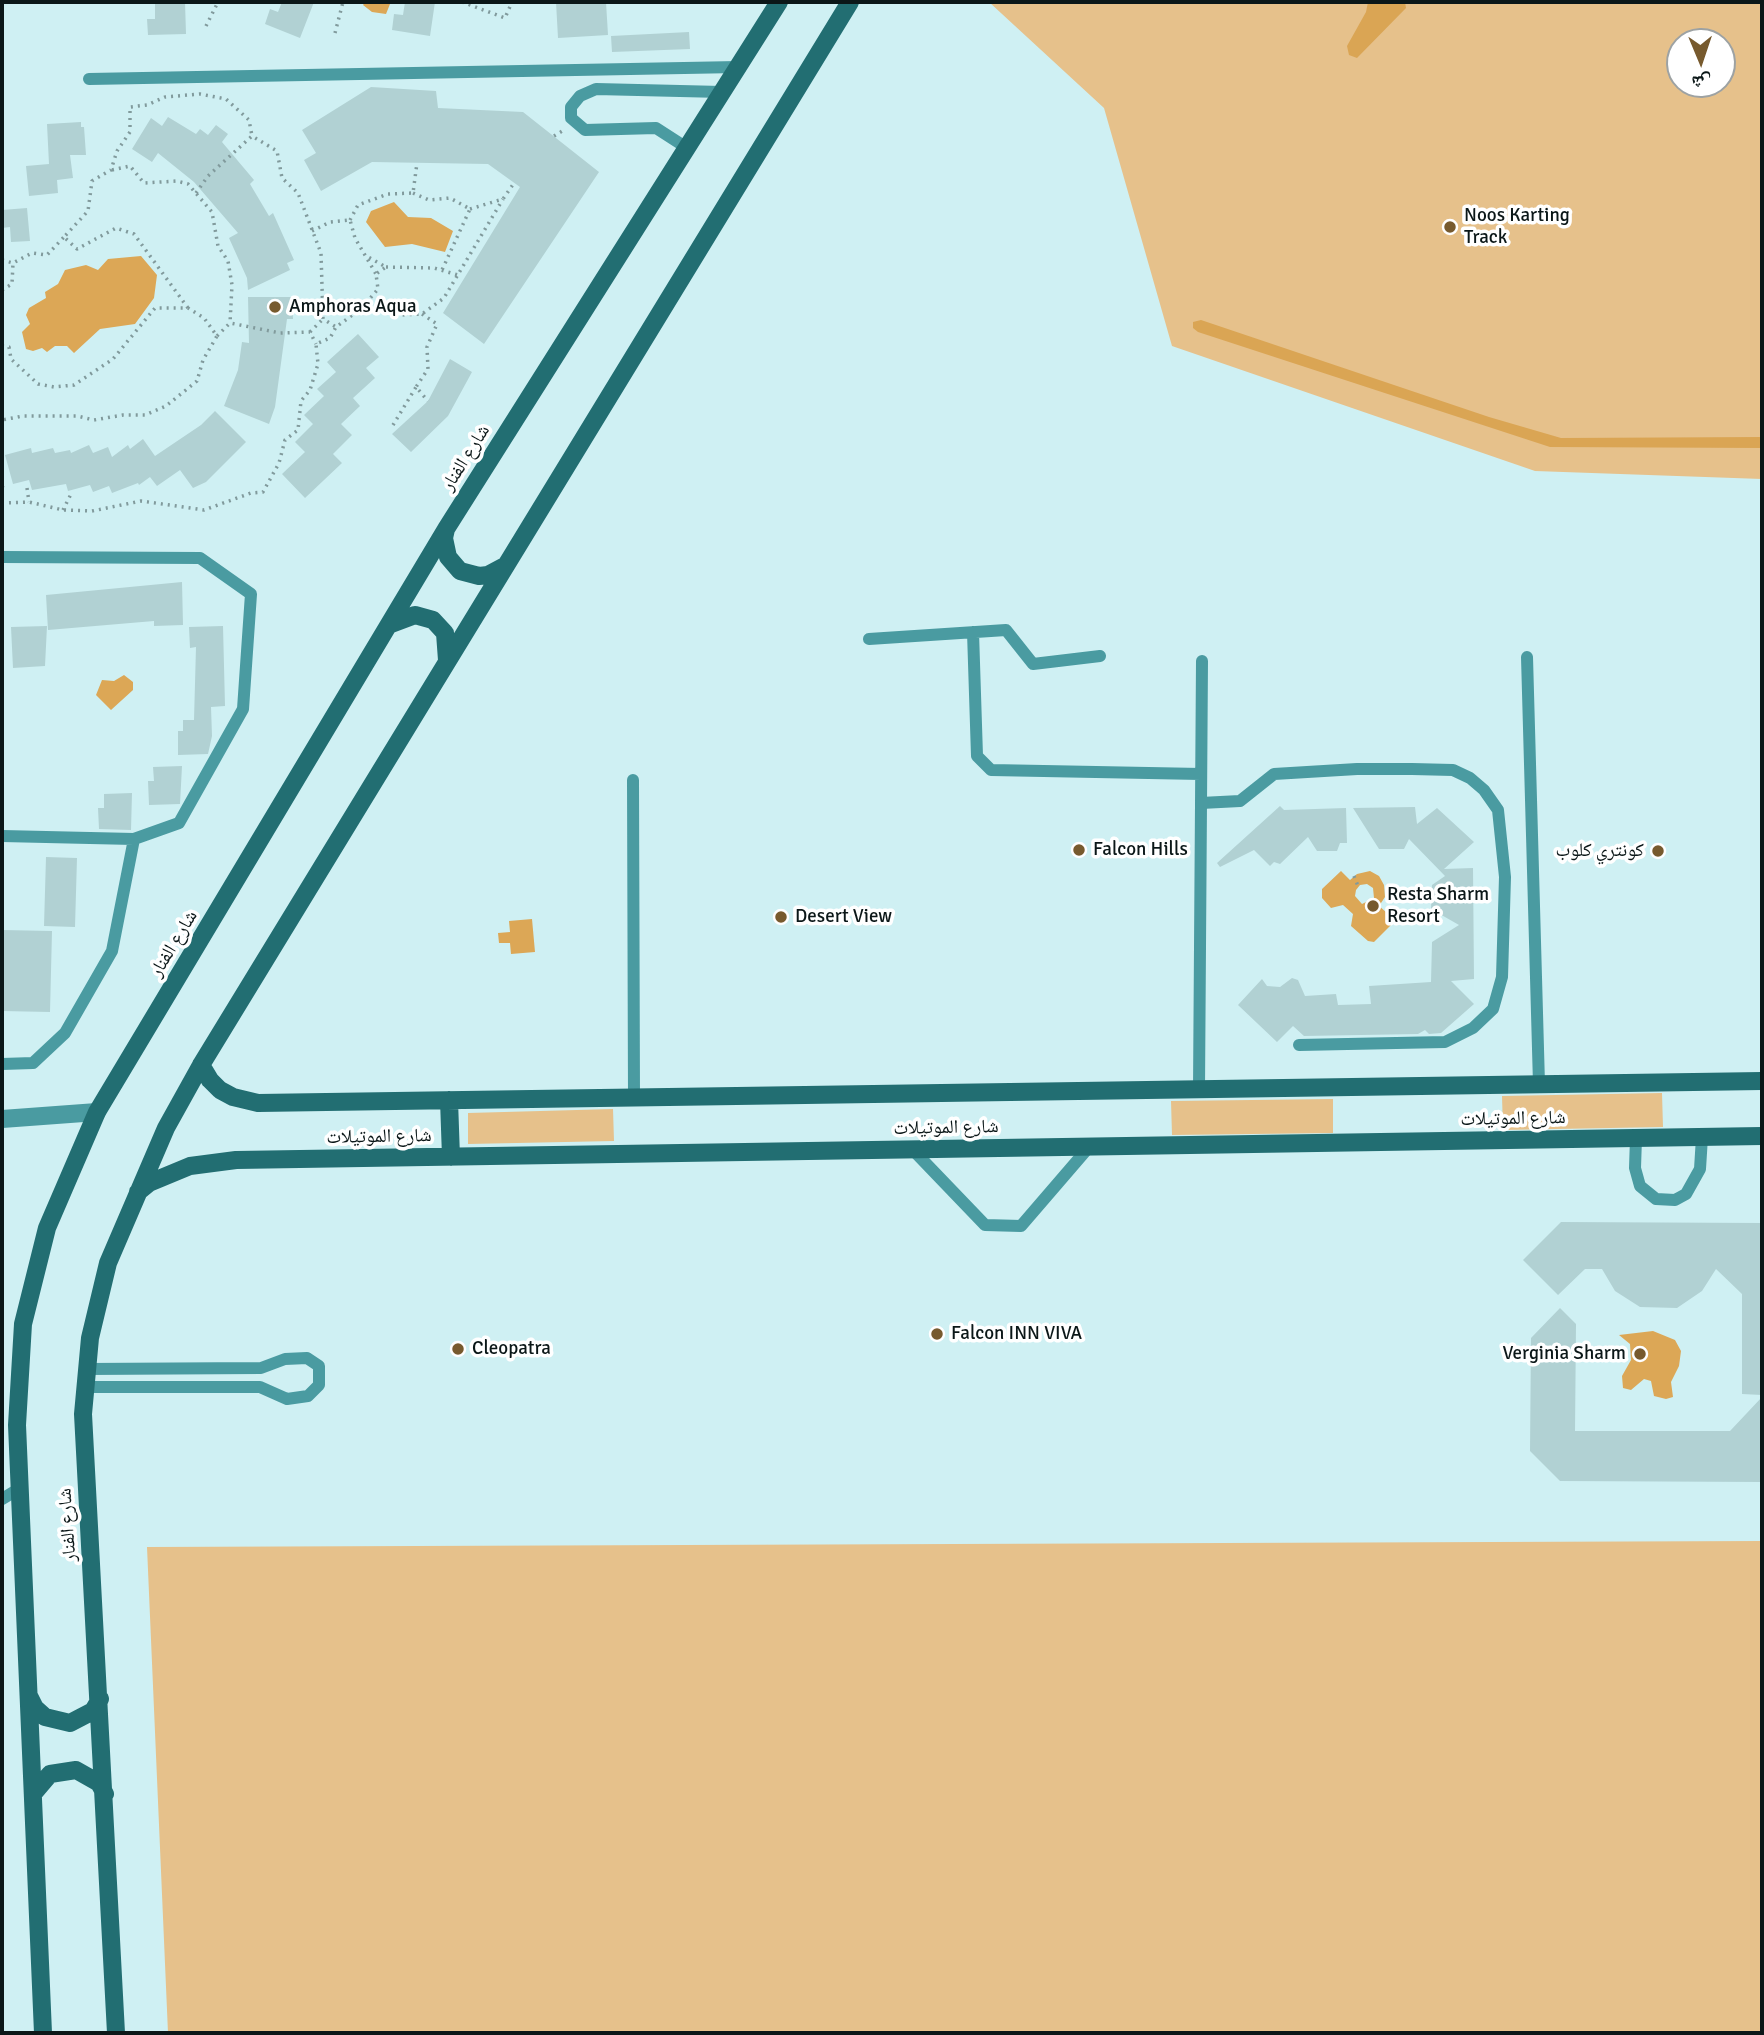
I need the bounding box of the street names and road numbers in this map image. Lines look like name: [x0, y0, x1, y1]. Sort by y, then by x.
street label: شارع الفنار: [437, 421, 495, 495]
street label: شارع الفنار: [145, 906, 203, 982]
street label: شارع الموتيلات: [1460, 1107, 1566, 1131]
street label: شارع الموتيلات: [893, 1116, 999, 1140]
street label: شارع الموتيلات: [326, 1125, 432, 1149]
street label: شارع الفنار: [54, 1487, 82, 1563]

